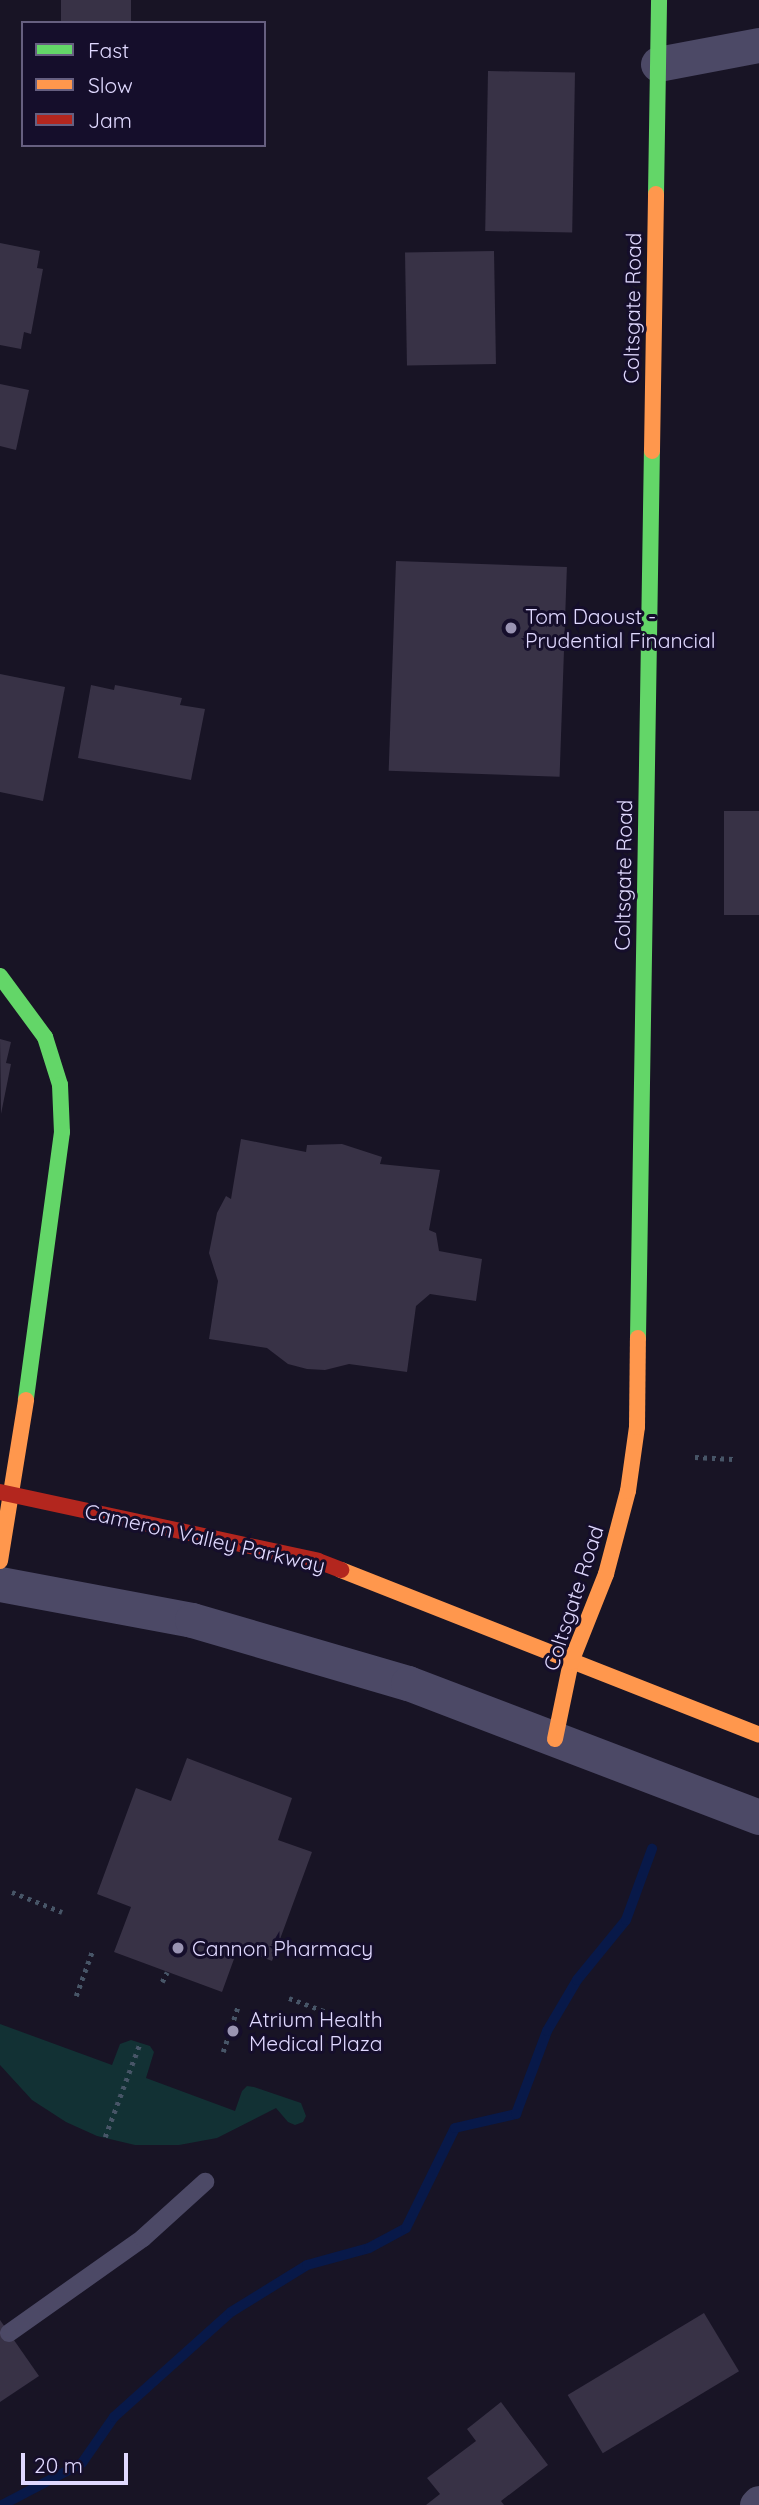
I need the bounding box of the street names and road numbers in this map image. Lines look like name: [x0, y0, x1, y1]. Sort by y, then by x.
street label: Coltsgate Road: [618, 232, 646, 384]
street label: Coltsgate Road: [609, 799, 637, 951]
street label: Cameron Valley Parkway: [82, 1498, 328, 1578]
street label: Coltsgate Road: [538, 1522, 608, 1674]

